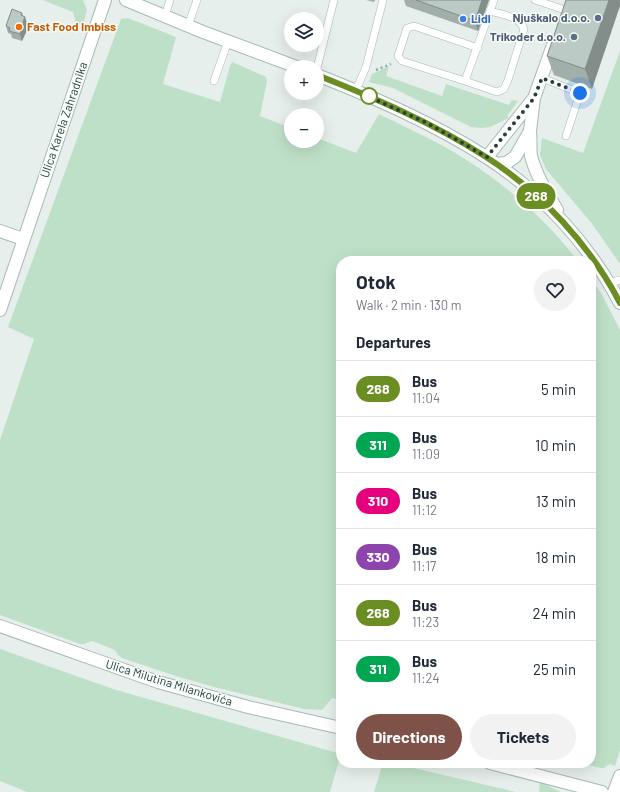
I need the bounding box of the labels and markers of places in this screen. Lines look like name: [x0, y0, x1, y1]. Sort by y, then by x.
place label: Njuškalo d.o.o.: [513, 10, 590, 24]
place label: Lidl: [471, 11, 491, 25]
marker: Njuškalo d.o.o.: [593, 13, 603, 23]
marker: Lidl: [458, 14, 468, 24]
place label: Fast Food Imbiss: [27, 19, 116, 33]
marker: Fast Food Imbiss: [14, 22, 24, 32]
place label: Trikoder d.o.o.: [490, 29, 566, 43]
marker: Trikoder d.o.o.: [569, 32, 579, 42]
unlabelled marker: [360, 87, 378, 105]

